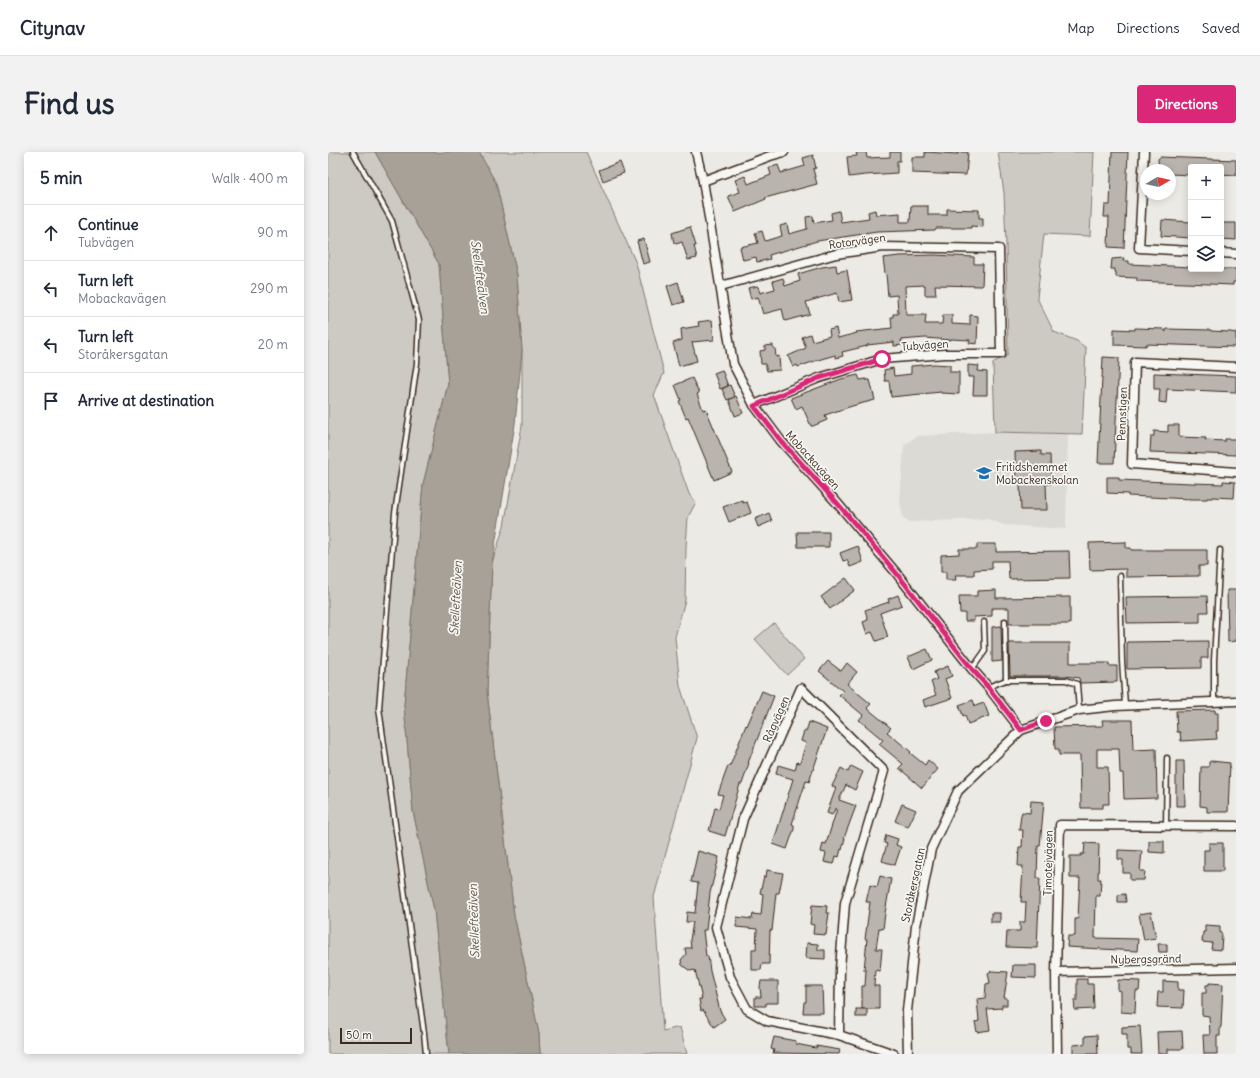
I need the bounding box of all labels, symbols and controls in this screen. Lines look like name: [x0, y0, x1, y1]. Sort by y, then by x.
text: Citynav: [20, 16, 85, 40]
text: Map: [1067, 19, 1094, 37]
text: Directions: [1116, 19, 1180, 37]
text: Saved: [1202, 19, 1240, 37]
button: Directions: [1137, 85, 1236, 123]
text: Find us: [24, 86, 115, 122]
north arrow: [1140, 164, 1176, 200]
map controls: [1188, 164, 1224, 272]
button: +: [1188, 164, 1224, 200]
text: 5 min: [40, 167, 82, 189]
text: Walk · 400 m: [211, 170, 288, 187]
button: −: [1188, 200, 1224, 236]
text: Continue: [78, 215, 139, 234]
icon: ahead: [40, 222, 62, 244]
text: 90 m: [257, 224, 288, 241]
street label: Rotorvägen: [828, 230, 886, 252]
text: Tubvägen: [78, 234, 134, 251]
button: layers: [1188, 236, 1224, 272]
water label: Skellefteälven: [468, 239, 493, 316]
text: Turn left: [78, 271, 133, 290]
icon: left: [40, 278, 62, 300]
text: 290 m: [250, 280, 288, 297]
text: Mobackavägen: [78, 290, 166, 307]
text: Turn left: [78, 327, 133, 346]
icon: left: [40, 334, 62, 356]
text: 20 m: [258, 336, 288, 353]
street label: Tubvägen: [901, 336, 949, 354]
text: Storåkersgatan: [78, 346, 168, 363]
route start: [873, 350, 891, 368]
street label: Pennstigen: [1114, 387, 1130, 441]
icon: arrive: [40, 390, 62, 412]
text: Arrive at destination: [78, 391, 214, 410]
street label: Mobackavägen: [783, 428, 843, 492]
place label: Fritidshemmet Mobackenskolan: [996, 460, 1079, 487]
school or university icon: Fritidshemmet Mobackenskolan: [975, 464, 993, 482]
water label: Skellefteälven: [446, 560, 465, 635]
street label: Rågvägen: [760, 694, 792, 744]
route end: [1037, 712, 1055, 730]
street label: Timotejvägen: [1040, 830, 1056, 896]
street label: Storåkersgatan: [898, 846, 928, 924]
water label: Skellefteälven: [465, 883, 482, 958]
street label: Nybergsgränd: [1110, 951, 1182, 967]
scale bar: [340, 1026, 412, 1045]
text: 50 m: [346, 1028, 372, 1042]

